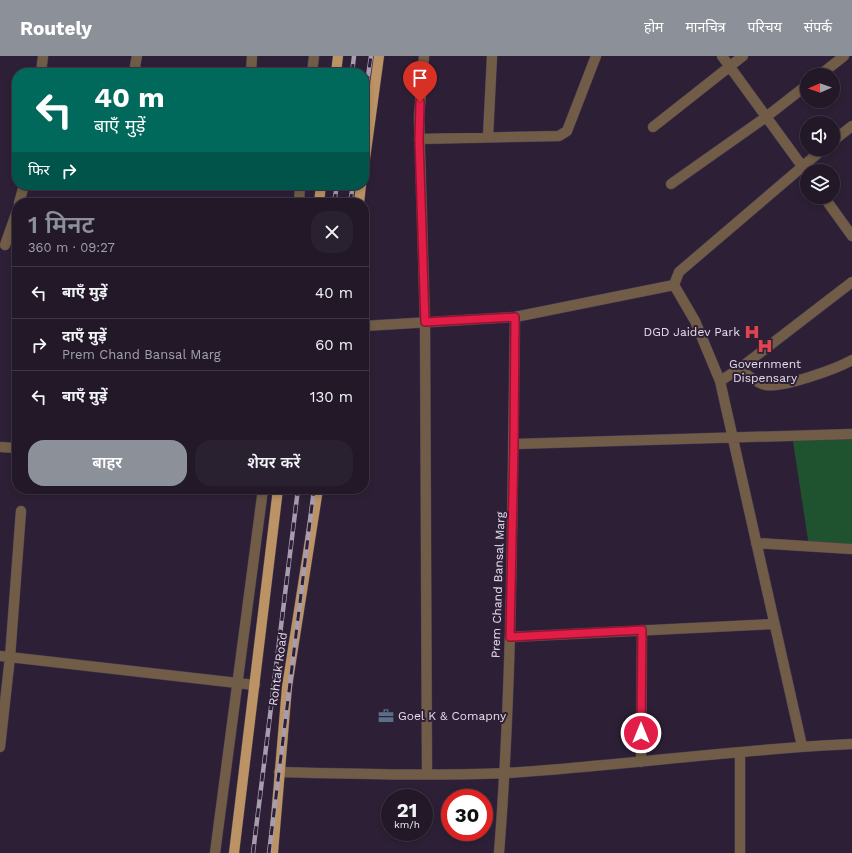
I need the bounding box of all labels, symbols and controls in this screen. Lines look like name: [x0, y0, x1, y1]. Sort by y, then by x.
text: Routely: [20, 17, 92, 40]
text: होम: [644, 19, 663, 35]
text: मानचित्र: [685, 19, 726, 35]
text: परिचय: [748, 19, 782, 35]
text: संपर्क: [804, 19, 832, 35]
pin: [403, 61, 437, 102]
icon: arrive: [409, 67, 431, 89]
north arrow: [800, 68, 840, 108]
map controls: [800, 68, 840, 204]
text: 40 m: [94, 81, 164, 114]
icon: left: [28, 84, 80, 136]
text: बाएँ मुड़ें: [94, 115, 145, 136]
button: sound: [800, 116, 840, 156]
icon: right: [58, 160, 80, 182]
text: फिर: [28, 161, 50, 179]
button: layers: [800, 164, 840, 204]
text: 1 मिनट: [28, 211, 94, 239]
button: close: [311, 211, 353, 253]
text: 360 m · 09:27: [28, 240, 115, 255]
icon: left: [28, 282, 50, 304]
text: बाएँ मुड़ें: [62, 283, 107, 301]
text: 40 m: [315, 284, 353, 302]
hospital icon: DGD Jaidev Park: [743, 323, 761, 341]
place label: DGD Jaidev Park: [644, 325, 740, 339]
text: दाएँ मुड़ें: [62, 327, 107, 345]
icon: right: [28, 334, 50, 356]
text: 60 m: [315, 336, 353, 354]
hospital icon: Government Dispensary: [756, 337, 774, 355]
text: Prem Chand Bansal Marg: [62, 347, 221, 362]
place label: Government Dispensary: [729, 357, 801, 385]
icon: left: [28, 386, 50, 408]
text: बाएँ मुड़ें: [62, 387, 107, 405]
text: 130 m: [310, 388, 353, 406]
button: बाहर: [28, 440, 187, 486]
button: शेयर करें: [195, 440, 353, 486]
street label: Prem Chand Bansal Marg: [488, 511, 508, 658]
street label: Rohtak Road: [266, 631, 290, 707]
office icon: Goel K & Comapny: [377, 707, 395, 725]
place label: Goel K & Comapny: [398, 709, 507, 723]
position arrow: [620, 712, 662, 754]
speed limit sign: 30: [441, 789, 493, 841]
text: 21: [397, 798, 417, 822]
text: km/h: [394, 819, 420, 830]

